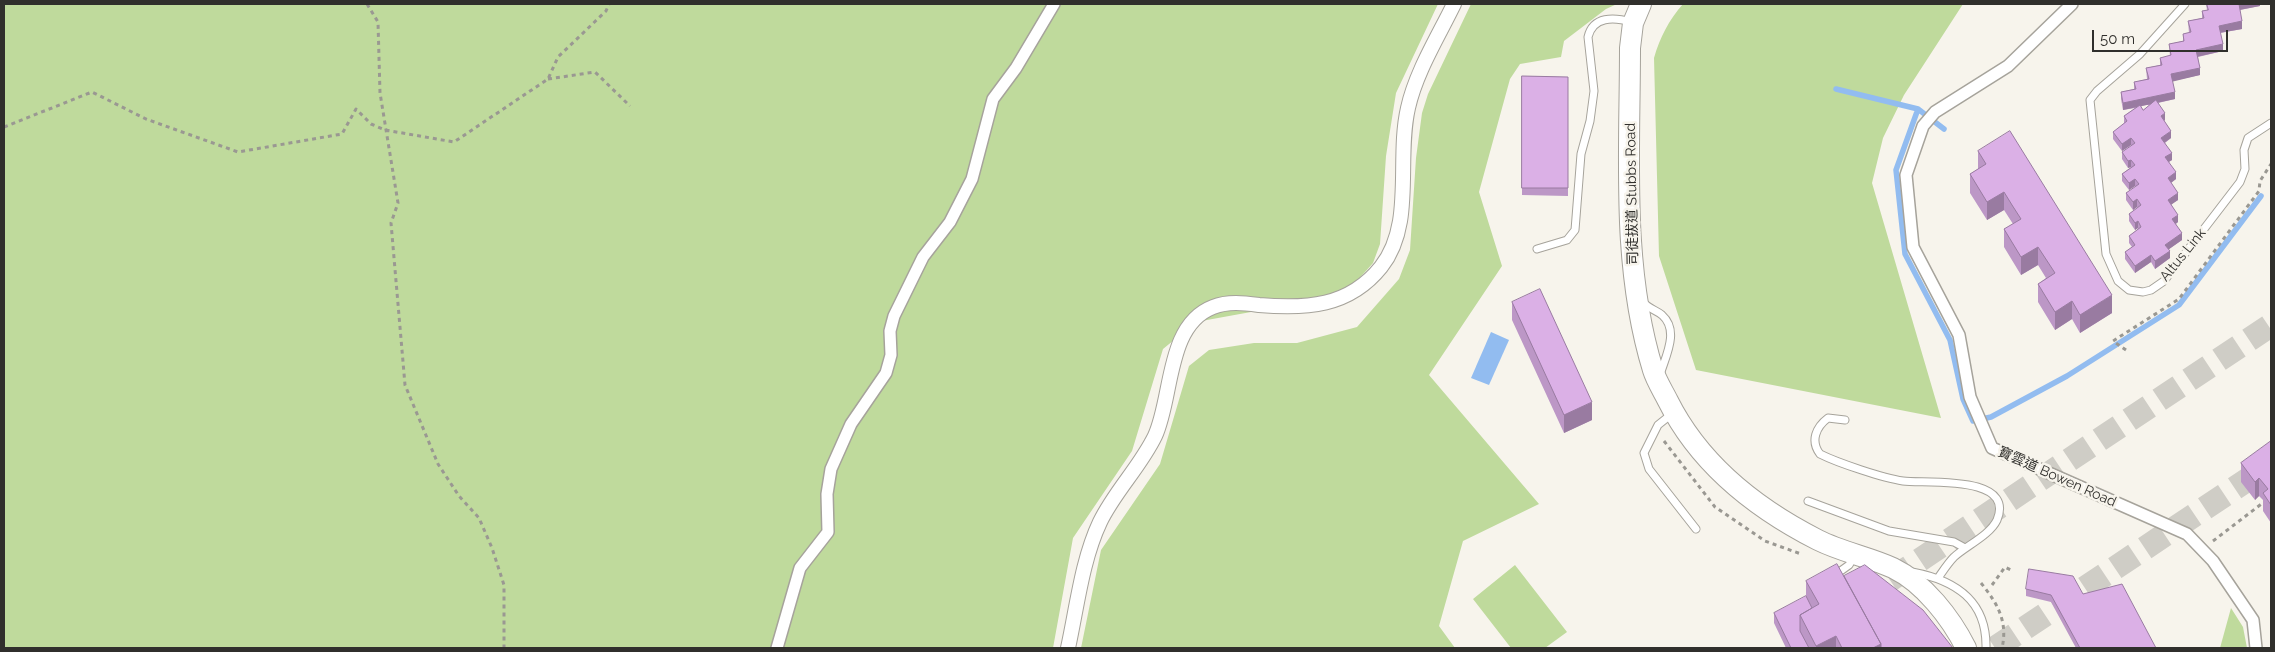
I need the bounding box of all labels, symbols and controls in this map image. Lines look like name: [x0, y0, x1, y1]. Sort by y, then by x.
scale bar: [2095, 20, 2231, 52]
text: 50 m: [2100, 30, 2135, 48]
street label: 司徒拔道 Stubbs Road: [1622, 123, 1642, 265]
street label: Altus Link: [2157, 225, 2209, 285]
street label: 寶雲道 Bowen Road: [1995, 443, 2119, 511]

